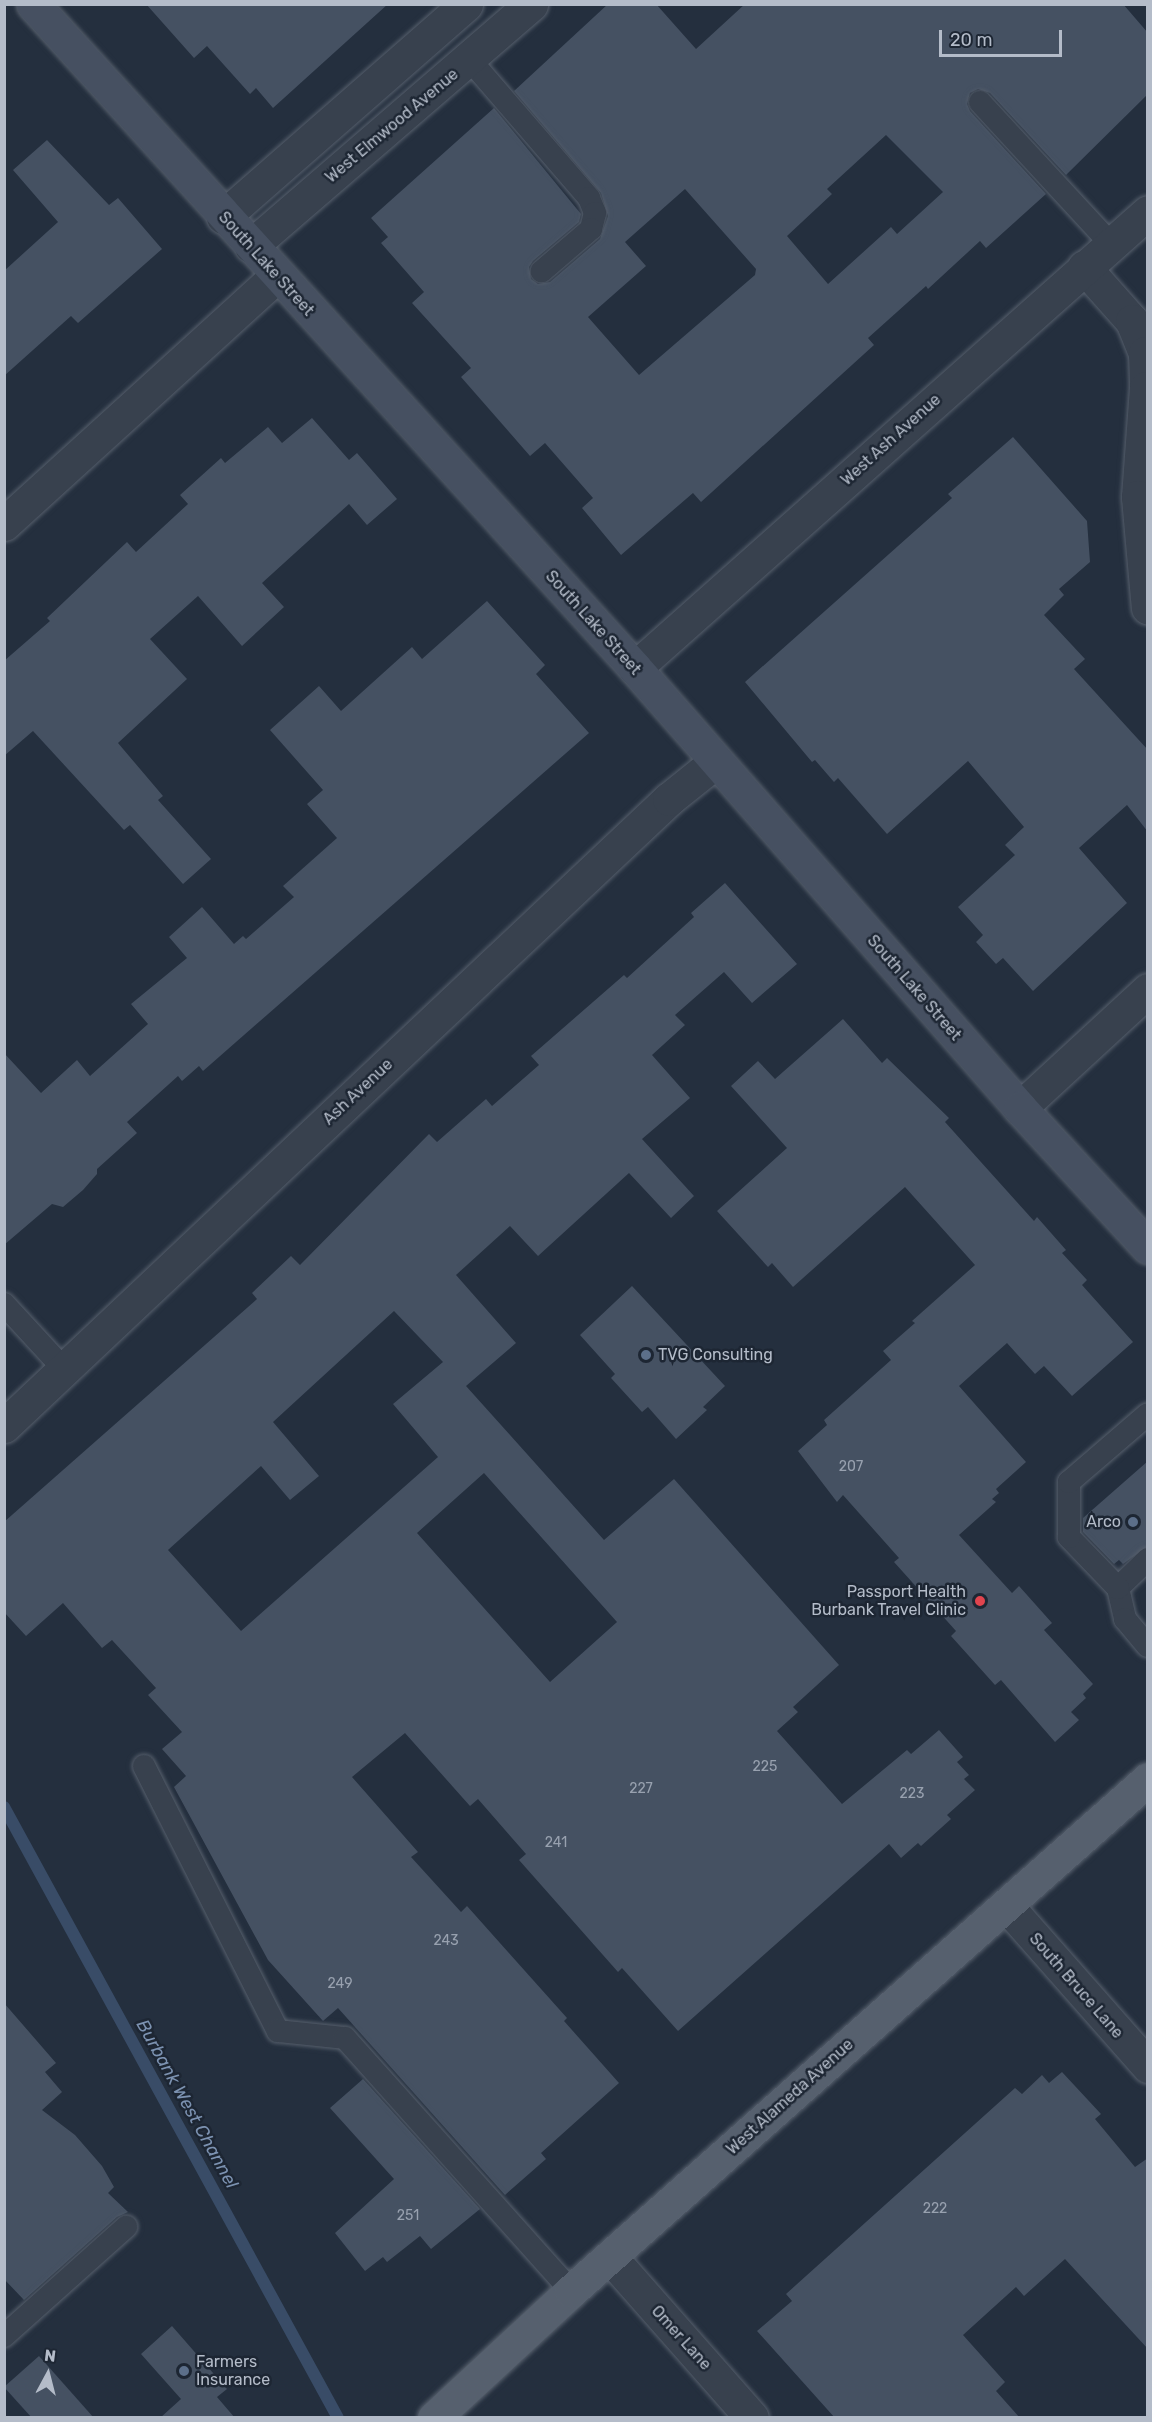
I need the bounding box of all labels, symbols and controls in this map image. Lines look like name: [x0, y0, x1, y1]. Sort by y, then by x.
scale bar: [942, 18, 1065, 56]
text: 20 m: [950, 29, 992, 51]
street label: West Elmwood Avenue: [322, 65, 462, 187]
street label: South Lake Street: [214, 208, 318, 320]
street label: West Ash Avenue: [837, 390, 945, 490]
street label: South Lake Street: [541, 567, 645, 679]
street label: South Lake Street: [863, 931, 965, 1045]
street label: Ash Avenue: [319, 1055, 397, 1129]
place label: TVG Consulting: [658, 1345, 773, 1365]
marker: TVG Consulting: [639, 1348, 653, 1362]
house number: 207: [839, 1459, 863, 1475]
place label: Arco: [1086, 1512, 1121, 1532]
marker: Arco: [1126, 1515, 1140, 1529]
place label: Passport Health Burbank Travel Clinic: [811, 1582, 966, 1620]
marker: Passport Health Burbank Travel Clinic: [971, 1592, 989, 1610]
house number: 225: [753, 1759, 777, 1775]
house number: 227: [629, 1781, 653, 1797]
house number: 223: [900, 1786, 924, 1802]
house number: 241: [545, 1835, 567, 1851]
street label: South Bruce Lane: [1025, 1929, 1127, 2043]
house number: 243: [433, 1933, 459, 1949]
house number: 249: [328, 1976, 352, 1992]
water label: Burbank West Channel: [131, 2016, 243, 2192]
street label: West Alameda Avenue: [722, 2035, 858, 2159]
house number: 222: [923, 2201, 947, 2217]
house number: 251: [397, 2208, 419, 2224]
street label: Omer Lane: [647, 2302, 715, 2374]
north arrow: [18, 2344, 78, 2404]
text: N: [43, 2346, 57, 2366]
place label: Farmers Insurance: [196, 2352, 270, 2390]
marker: Farmers Insurance: [177, 2364, 191, 2378]

